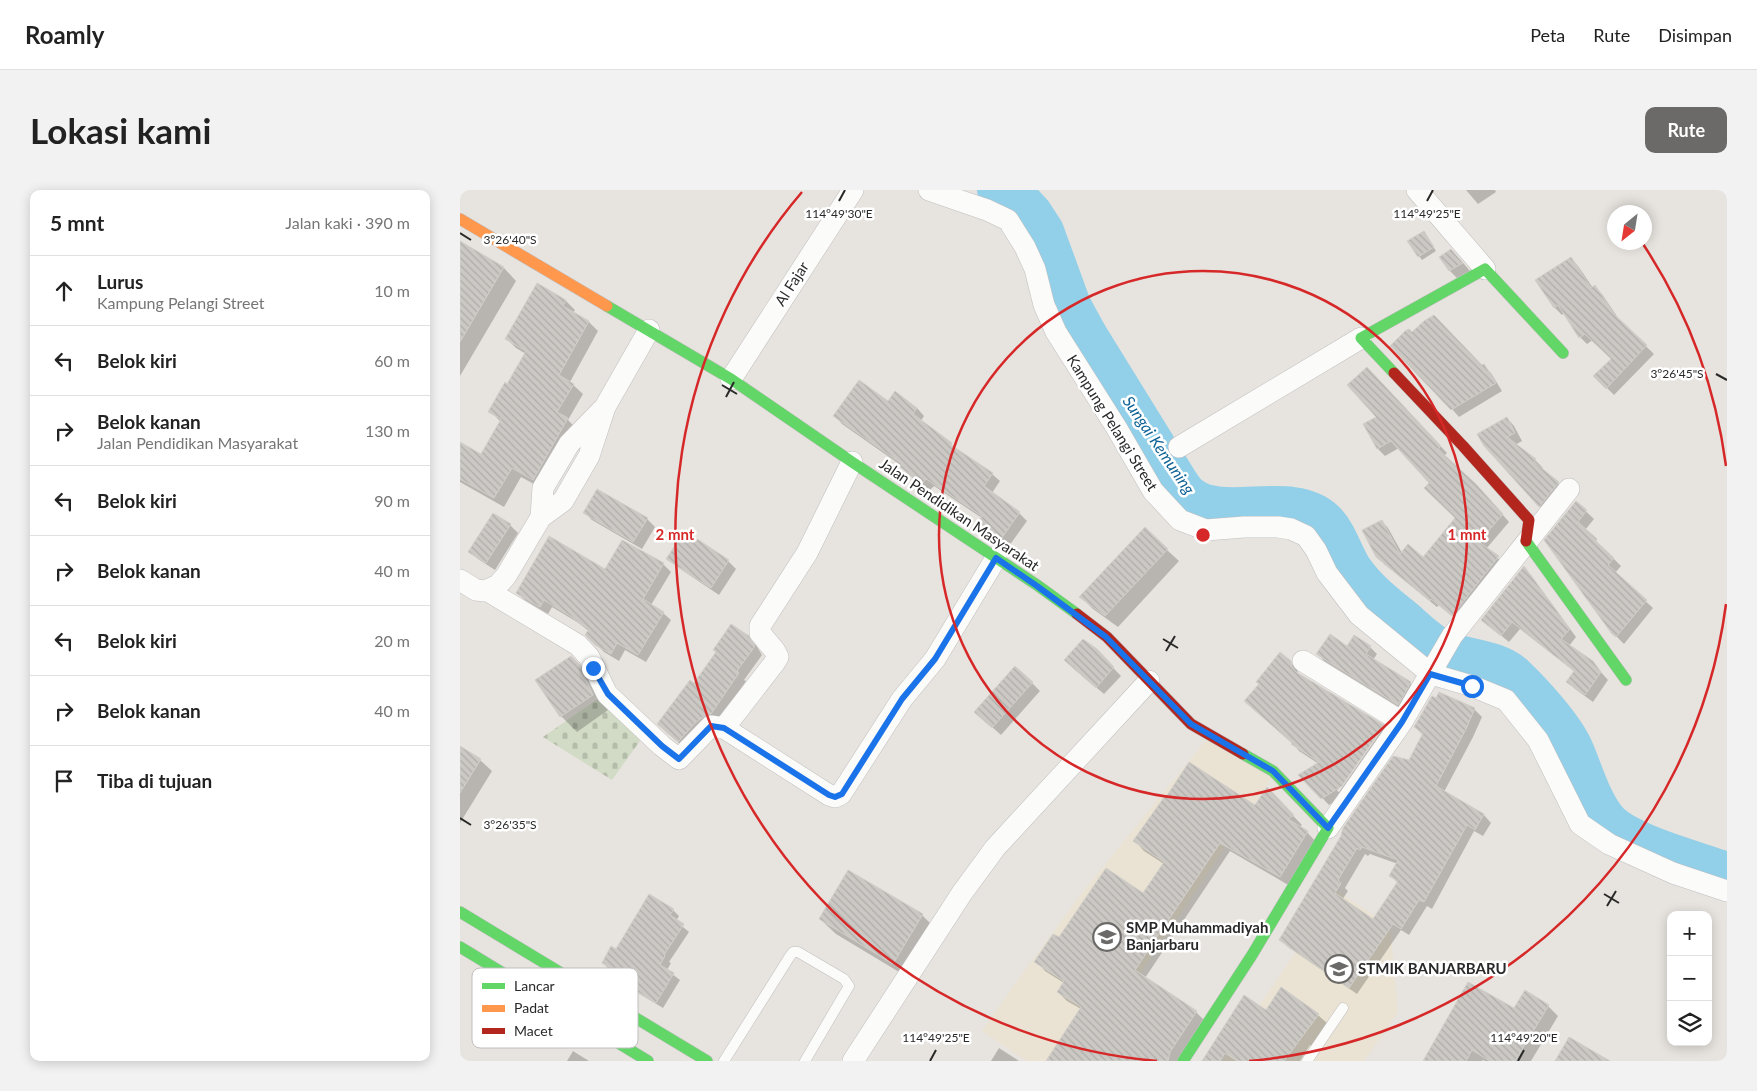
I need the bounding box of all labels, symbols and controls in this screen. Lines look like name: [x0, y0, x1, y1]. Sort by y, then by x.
text: Roamly: [25, 20, 104, 49]
text: Peta: [1530, 24, 1565, 46]
text: Rute: [1593, 24, 1630, 46]
text: Disimpan: [1658, 24, 1732, 46]
button: Rute: [1645, 107, 1727, 153]
text: Lokasi kami: [30, 109, 211, 151]
north arrow: [1607, 205, 1652, 250]
text: 114°49'30"E: [805, 206, 873, 221]
text: 114°49'25"E: [1393, 206, 1461, 221]
text: 5 mnt: [50, 210, 104, 235]
text: Jalan kaki · 390 m: [285, 213, 410, 232]
text: 3°26'40"S: [483, 232, 537, 247]
street label: Al Fajar: [770, 258, 812, 309]
text: Lurus: [97, 270, 143, 293]
icon: ahead: [50, 277, 78, 305]
text: 10 m: [374, 281, 410, 300]
text: Kampung Pelangi Street: [97, 293, 265, 312]
icon: left: [50, 347, 78, 375]
text: Belok kiri: [97, 349, 177, 372]
text: 60 m: [374, 351, 410, 370]
street label: Kampung Pelangi Street: [1064, 351, 1162, 494]
text: 3°26'45"S: [1650, 366, 1704, 381]
water label: Sungai Kemuning: [1120, 392, 1199, 498]
text: Belok kanan: [97, 410, 201, 433]
icon: right: [50, 417, 78, 445]
text: 130 m: [365, 421, 410, 440]
text: Jalan Pendidikan Masyarakat: [97, 433, 298, 452]
street label: Jalan Pendidikan Masyarakat: [876, 454, 1043, 575]
icon: left: [50, 487, 78, 515]
text: Belok kiri: [97, 489, 177, 512]
text: 90 m: [374, 491, 410, 510]
text: 2 mnt: [656, 525, 695, 543]
text: 1 mnt: [1448, 525, 1487, 543]
centre of rings: [1194, 526, 1212, 544]
icon: right: [50, 557, 78, 585]
text: Belok kanan: [97, 559, 201, 582]
text: 40 m: [374, 561, 410, 580]
icon: left: [50, 627, 78, 655]
text: Belok kiri: [97, 629, 177, 652]
text: 20 m: [374, 631, 410, 650]
route end: [582, 657, 605, 680]
route start: [1461, 675, 1484, 698]
icon: right: [50, 697, 78, 725]
text: Belok kanan: [97, 699, 201, 722]
text: 40 m: [374, 701, 410, 720]
icon: arrive: [50, 767, 78, 795]
text: Tiba di tujuan: [97, 769, 212, 792]
text: 3°26'35"S: [483, 817, 537, 832]
map controls: [1667, 911, 1712, 1046]
button: +: [1667, 911, 1712, 956]
place label: SMP Muhammadiyah Banjarbaru: [1126, 918, 1268, 953]
school or university icon: SMP Muhammadiyah Banjarbaru: [1092, 922, 1122, 952]
school or university icon: STMIK BANJARBARU: [1324, 954, 1354, 984]
button: −: [1667, 956, 1712, 1001]
place label: STMIK BANJARBARU: [1358, 959, 1507, 977]
legend: [472, 968, 638, 1048]
text: Lancar: [514, 977, 555, 994]
text: Padat: [514, 999, 549, 1016]
button: layers: [1667, 1001, 1712, 1046]
text: Macet: [514, 1022, 553, 1039]
text: 114°49'25"E: [902, 1030, 970, 1045]
text: 114°49'20"E: [1490, 1030, 1558, 1045]

